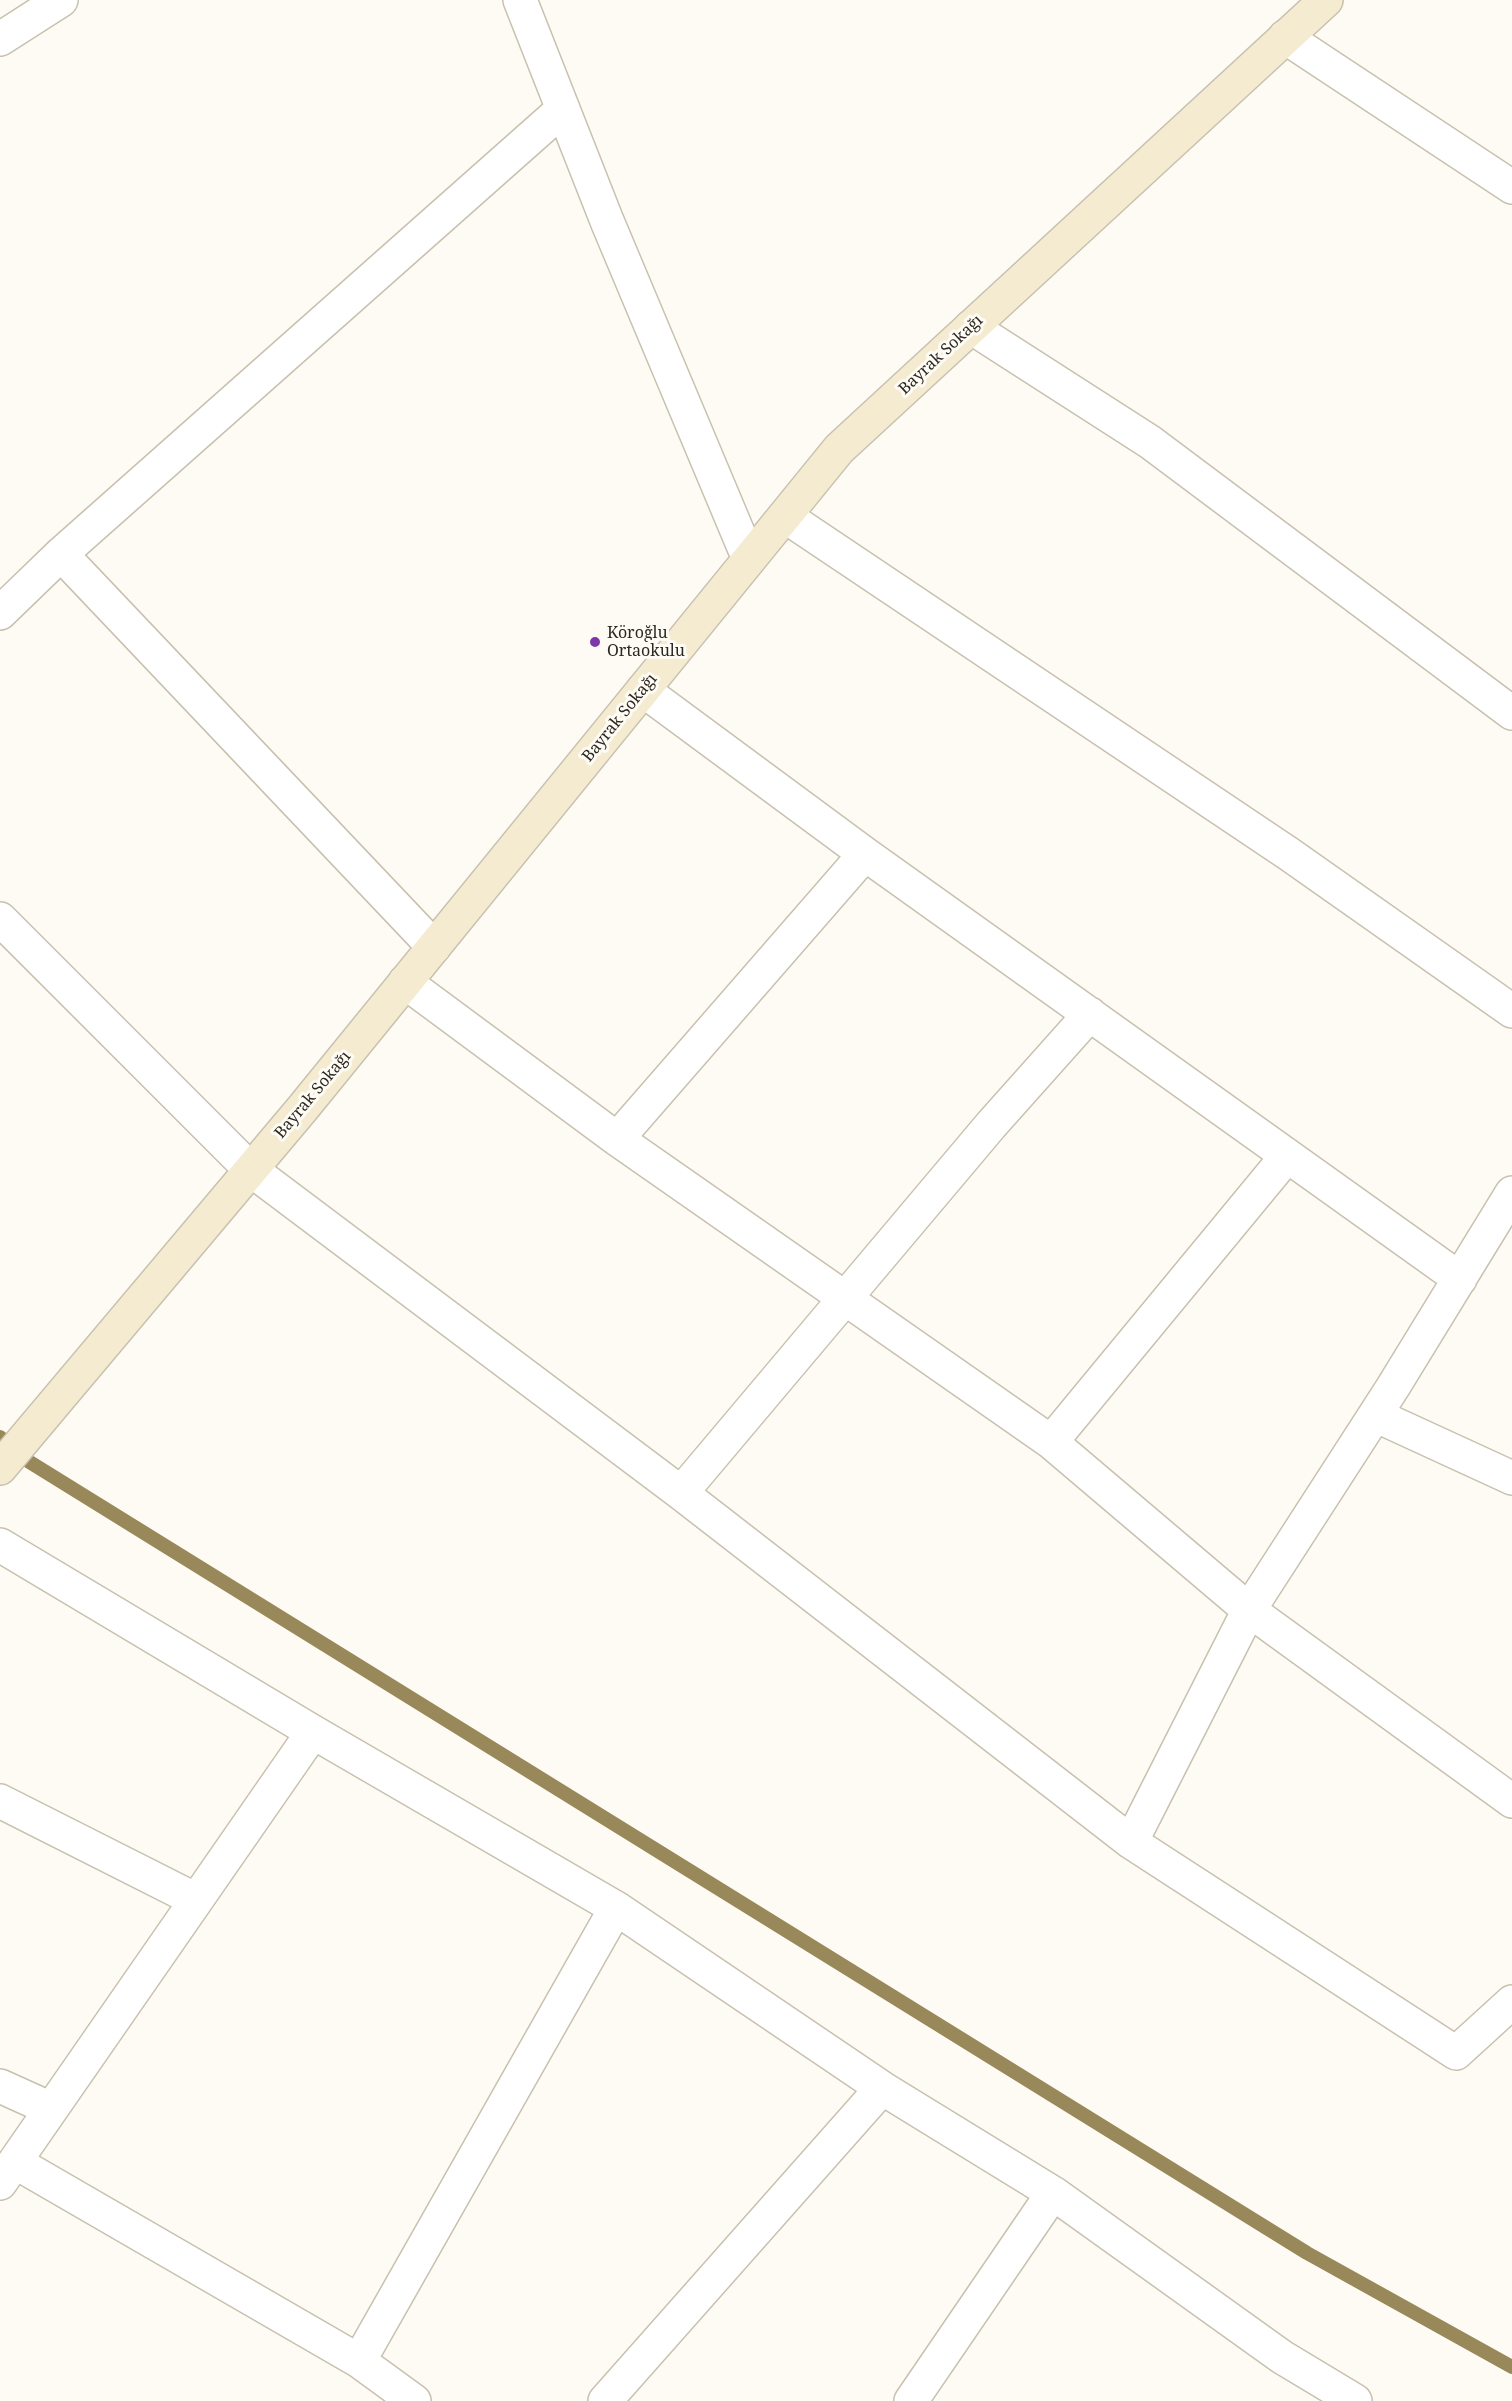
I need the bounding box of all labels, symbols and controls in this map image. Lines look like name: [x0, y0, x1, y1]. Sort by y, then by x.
street label: Bayrak Sokağı: [895, 311, 987, 399]
place label: Köroğlu Ortaokulu: [607, 623, 685, 661]
marker: Köroğlu Ortaokulu: [588, 635, 602, 649]
street label: Bayrak Sokağı: [579, 670, 661, 766]
street label: Bayrak Sokağı: [271, 1047, 355, 1143]

